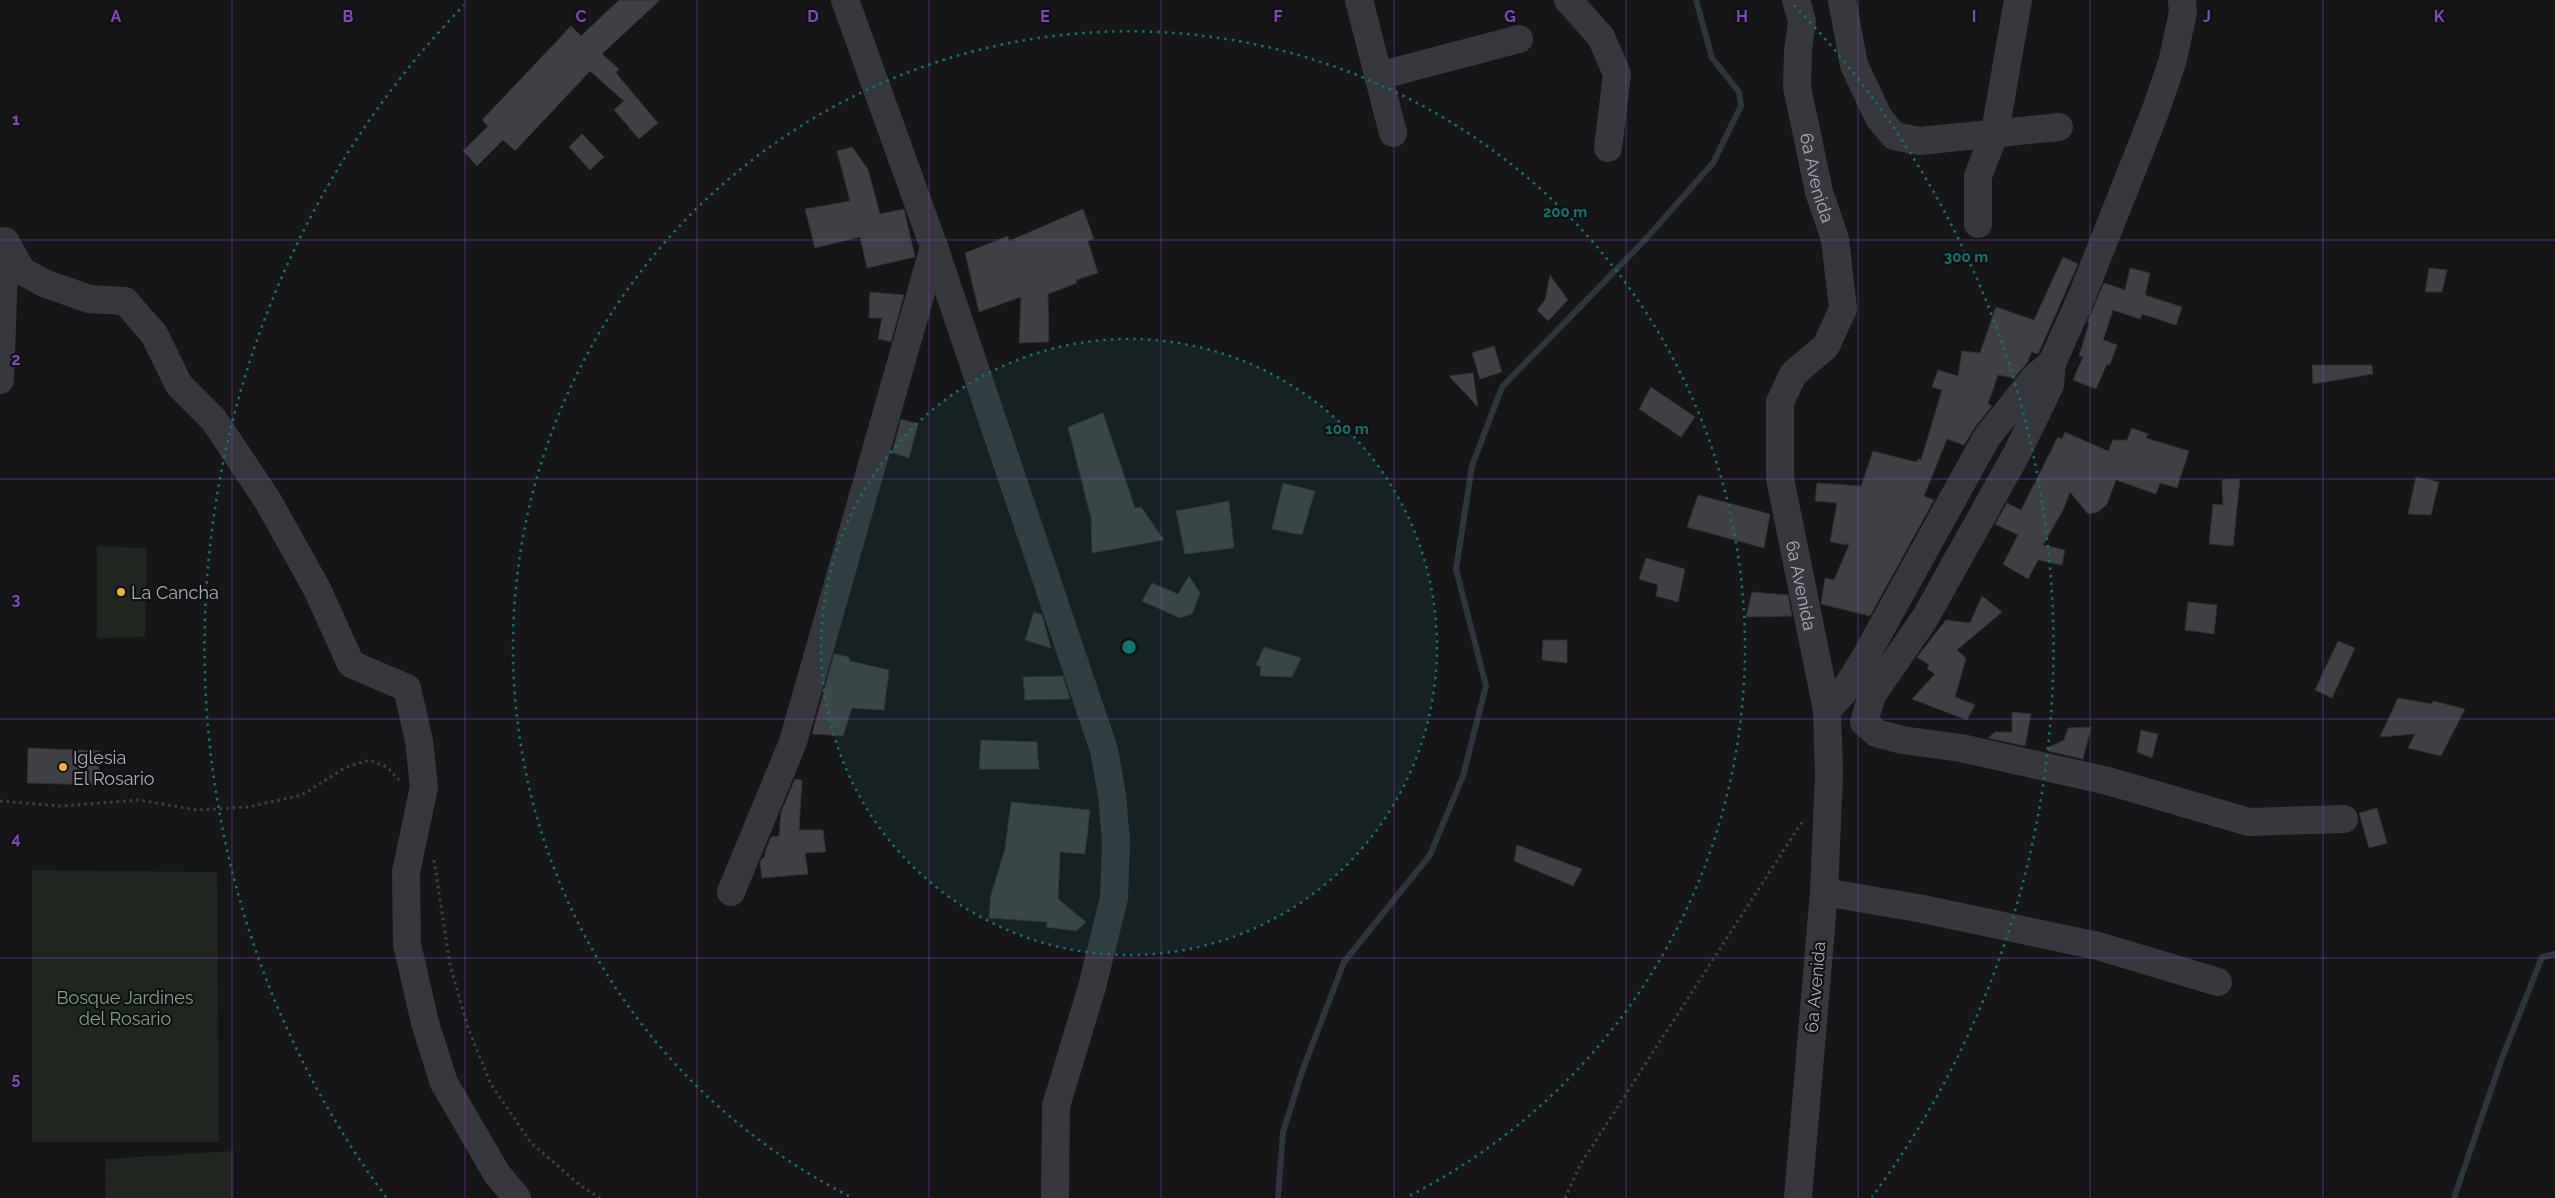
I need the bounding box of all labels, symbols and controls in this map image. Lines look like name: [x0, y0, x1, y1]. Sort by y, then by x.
text: A: [111, 7, 122, 26]
text: B: [343, 7, 354, 26]
text: C: [576, 7, 587, 26]
text: D: [807, 7, 819, 26]
text: E: [1040, 7, 1050, 26]
text: F: [1273, 7, 1283, 26]
text: G: [1504, 7, 1516, 26]
text: H: [1736, 7, 1748, 26]
text: I: [1972, 7, 1976, 26]
text: J: [2203, 7, 2211, 26]
text: K: [2434, 7, 2445, 26]
text: 1: [12, 110, 20, 129]
street label: 6a Avenida: [1796, 131, 1839, 225]
text: 200 m: [1543, 203, 1587, 221]
text: 300 m: [1944, 248, 1988, 266]
text: 2: [11, 350, 21, 369]
text: 100 m: [1325, 420, 1369, 438]
street label: 6a Avenida: [1782, 538, 1821, 632]
place label: La Cancha: [131, 582, 219, 603]
marker: La Cancha: [115, 586, 127, 598]
text: 3: [12, 590, 21, 609]
centre of rings: [1120, 638, 1138, 656]
place label: Iglesia El Rosario: [73, 747, 155, 789]
marker: Iglesia El Rosario: [57, 761, 69, 773]
text: 4: [11, 829, 21, 848]
street label: 6a Avenida: [1801, 940, 1829, 1034]
park label: Bosque Jardines del Rosario: [56, 987, 194, 1029]
text: 5: [12, 1069, 21, 1088]

